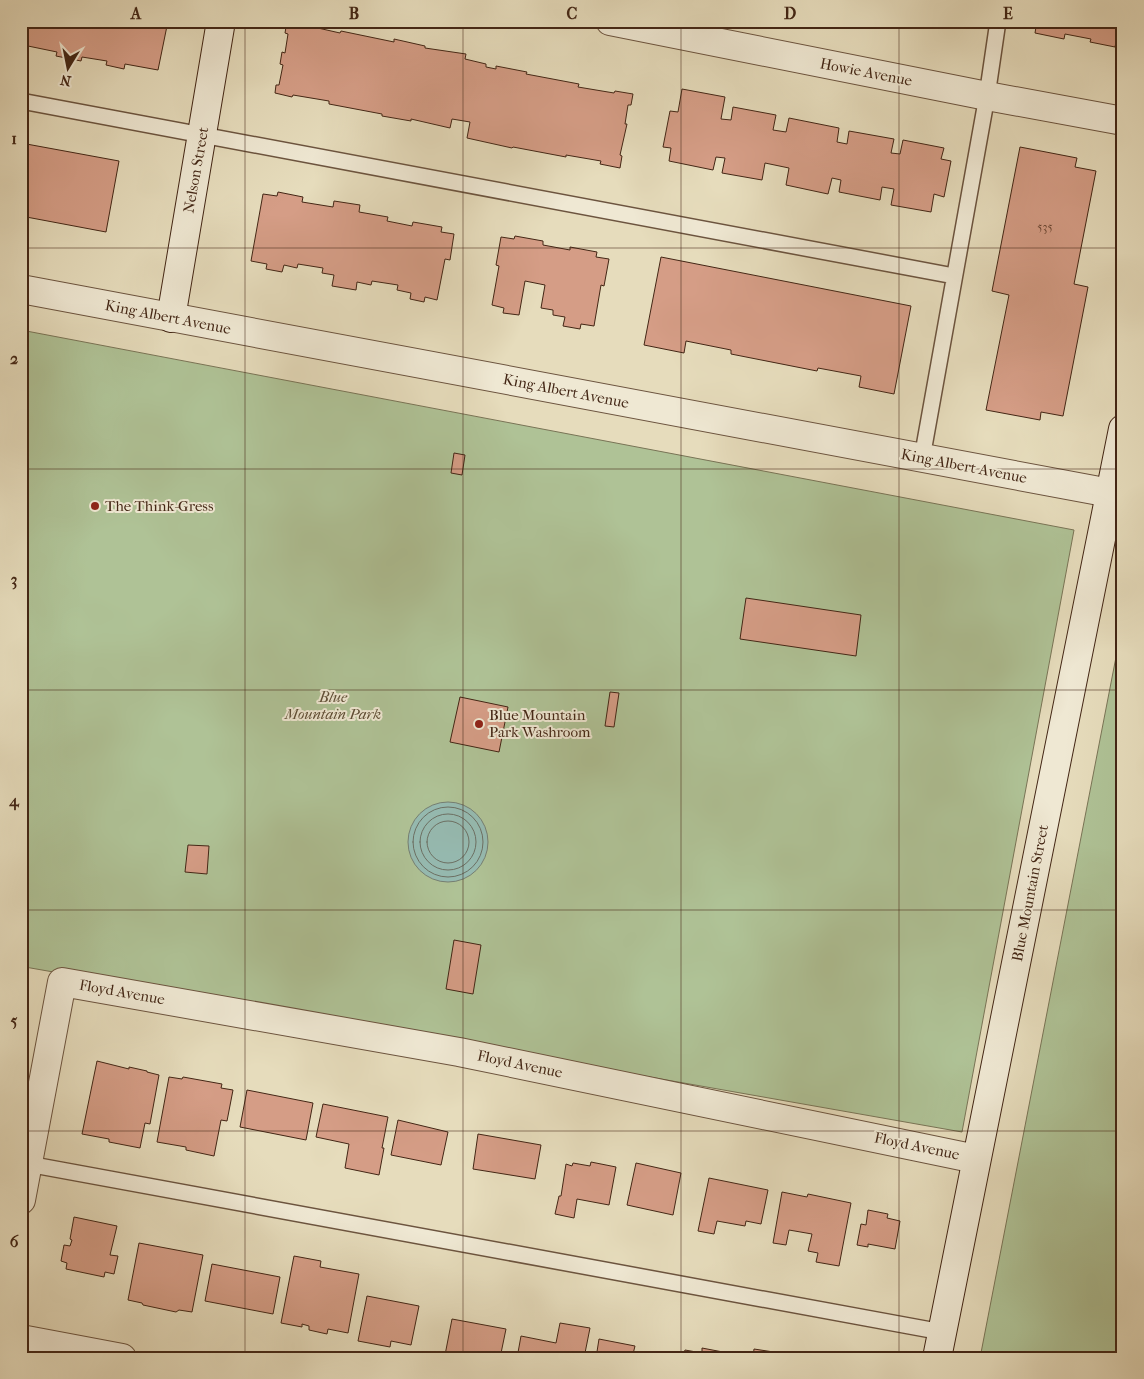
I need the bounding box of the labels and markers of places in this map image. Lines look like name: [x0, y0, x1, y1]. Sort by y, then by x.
place label: The Think-Gress: [105, 497, 214, 515]
marker: The Think-Gress: [89, 500, 101, 512]
place label: Blue Mountain Park Washroom: [489, 706, 591, 741]
marker: Blue Mountain Park Washroom: [473, 718, 485, 730]

